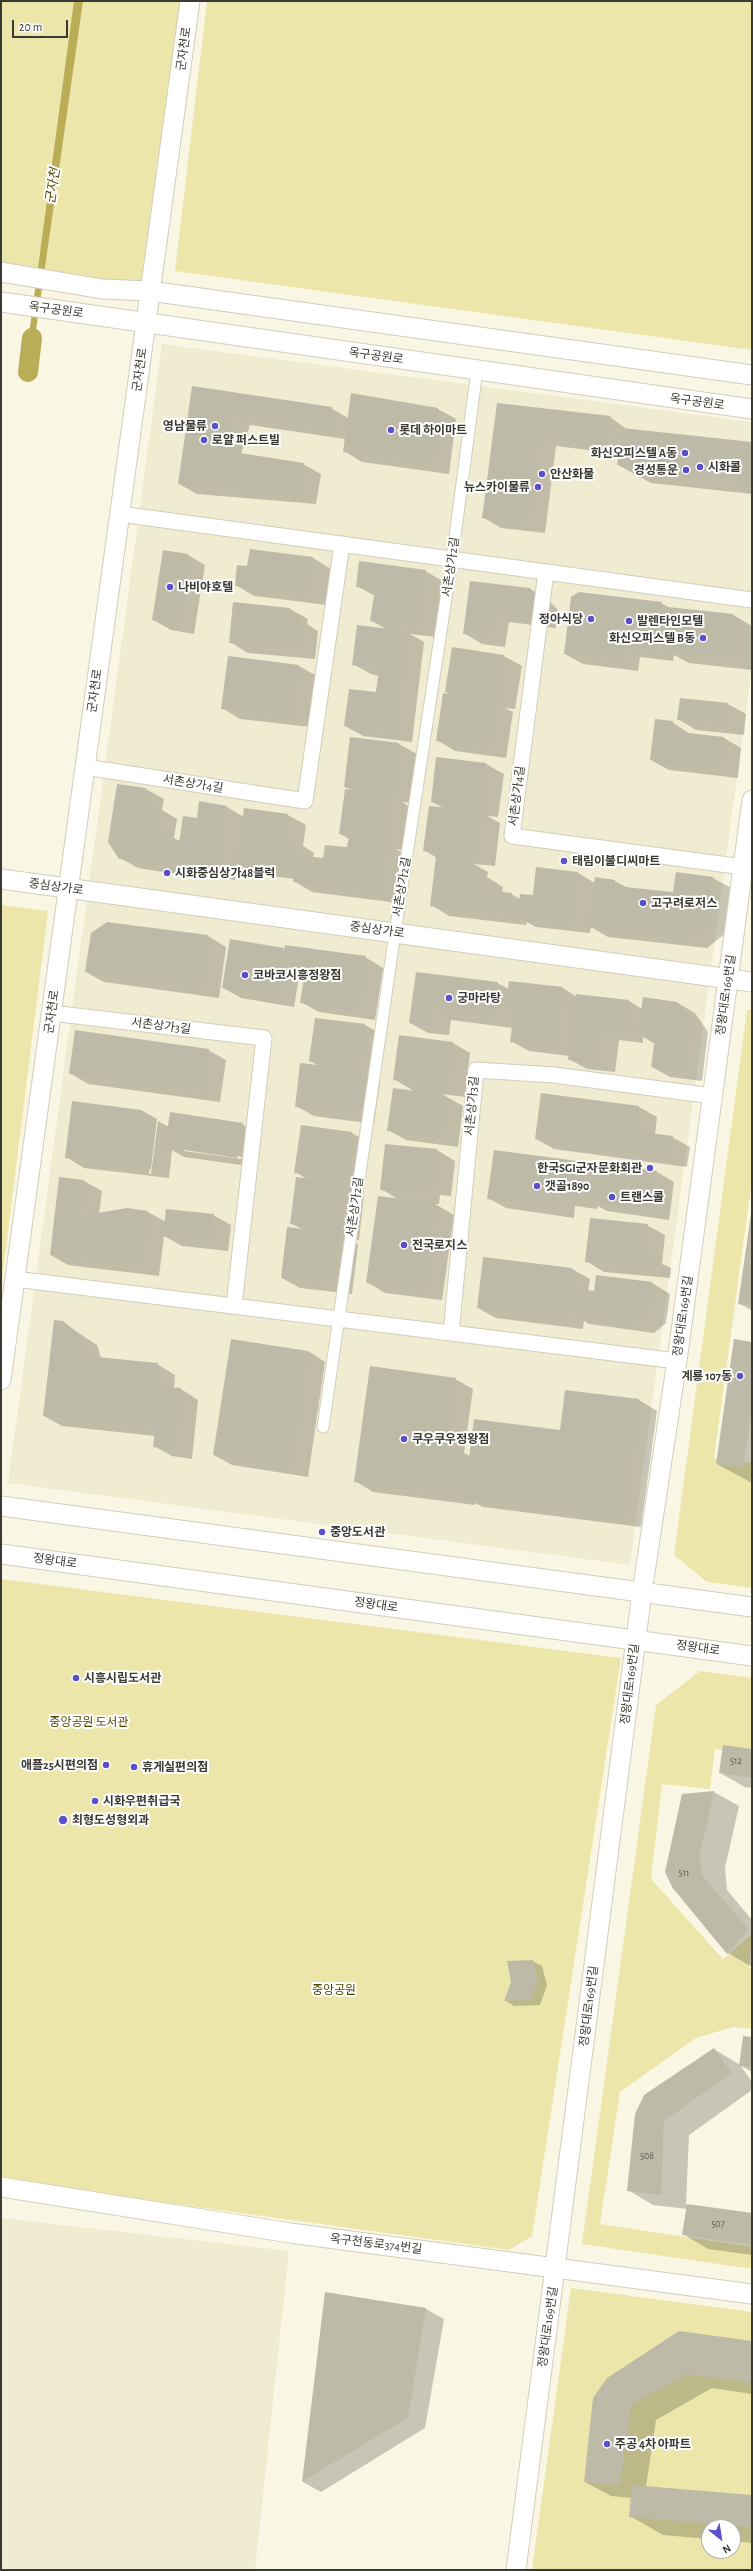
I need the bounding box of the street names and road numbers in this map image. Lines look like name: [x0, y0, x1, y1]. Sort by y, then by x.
street label: 군자천로: [174, 26, 194, 72]
street label: 옥구공원로: [28, 299, 84, 321]
street label: 옥구공원로: [348, 345, 404, 367]
street label: 군자천로: [130, 347, 150, 393]
street label: 옥구공원로: [669, 391, 725, 413]
street label: 서촌상가2길: [440, 536, 462, 598]
street label: 군자천로: [85, 668, 105, 714]
street label: 서촌상가4길: [506, 765, 528, 827]
street label: 서촌상가4길: [162, 772, 224, 796]
street label: 서촌상가2길: [390, 856, 414, 918]
street label: 중심상가로: [28, 876, 84, 898]
street label: 중심상가로: [349, 919, 405, 941]
street label: 정왕대로169번길: [713, 954, 739, 1036]
street label: 군자천로: [42, 989, 62, 1035]
street label: 서촌상가3길: [130, 1015, 192, 1037]
street label: 서촌상가3길: [462, 1075, 482, 1137]
street label: 서촌상가2길: [344, 1176, 366, 1238]
street label: 정왕대로169번길: [670, 1275, 696, 1357]
street label: 정왕대로: [32, 1551, 78, 1571]
street label: 정왕대로: [353, 1595, 399, 1615]
street label: 정왕대로: [675, 1638, 721, 1658]
street label: 정왕대로169번길: [618, 1643, 642, 1725]
street label: 정왕대로169번길: [577, 1965, 601, 2047]
street label: 옥구천동로374번길: [329, 2231, 423, 2257]
street label: 정왕대로169번길: [535, 2286, 561, 2368]

